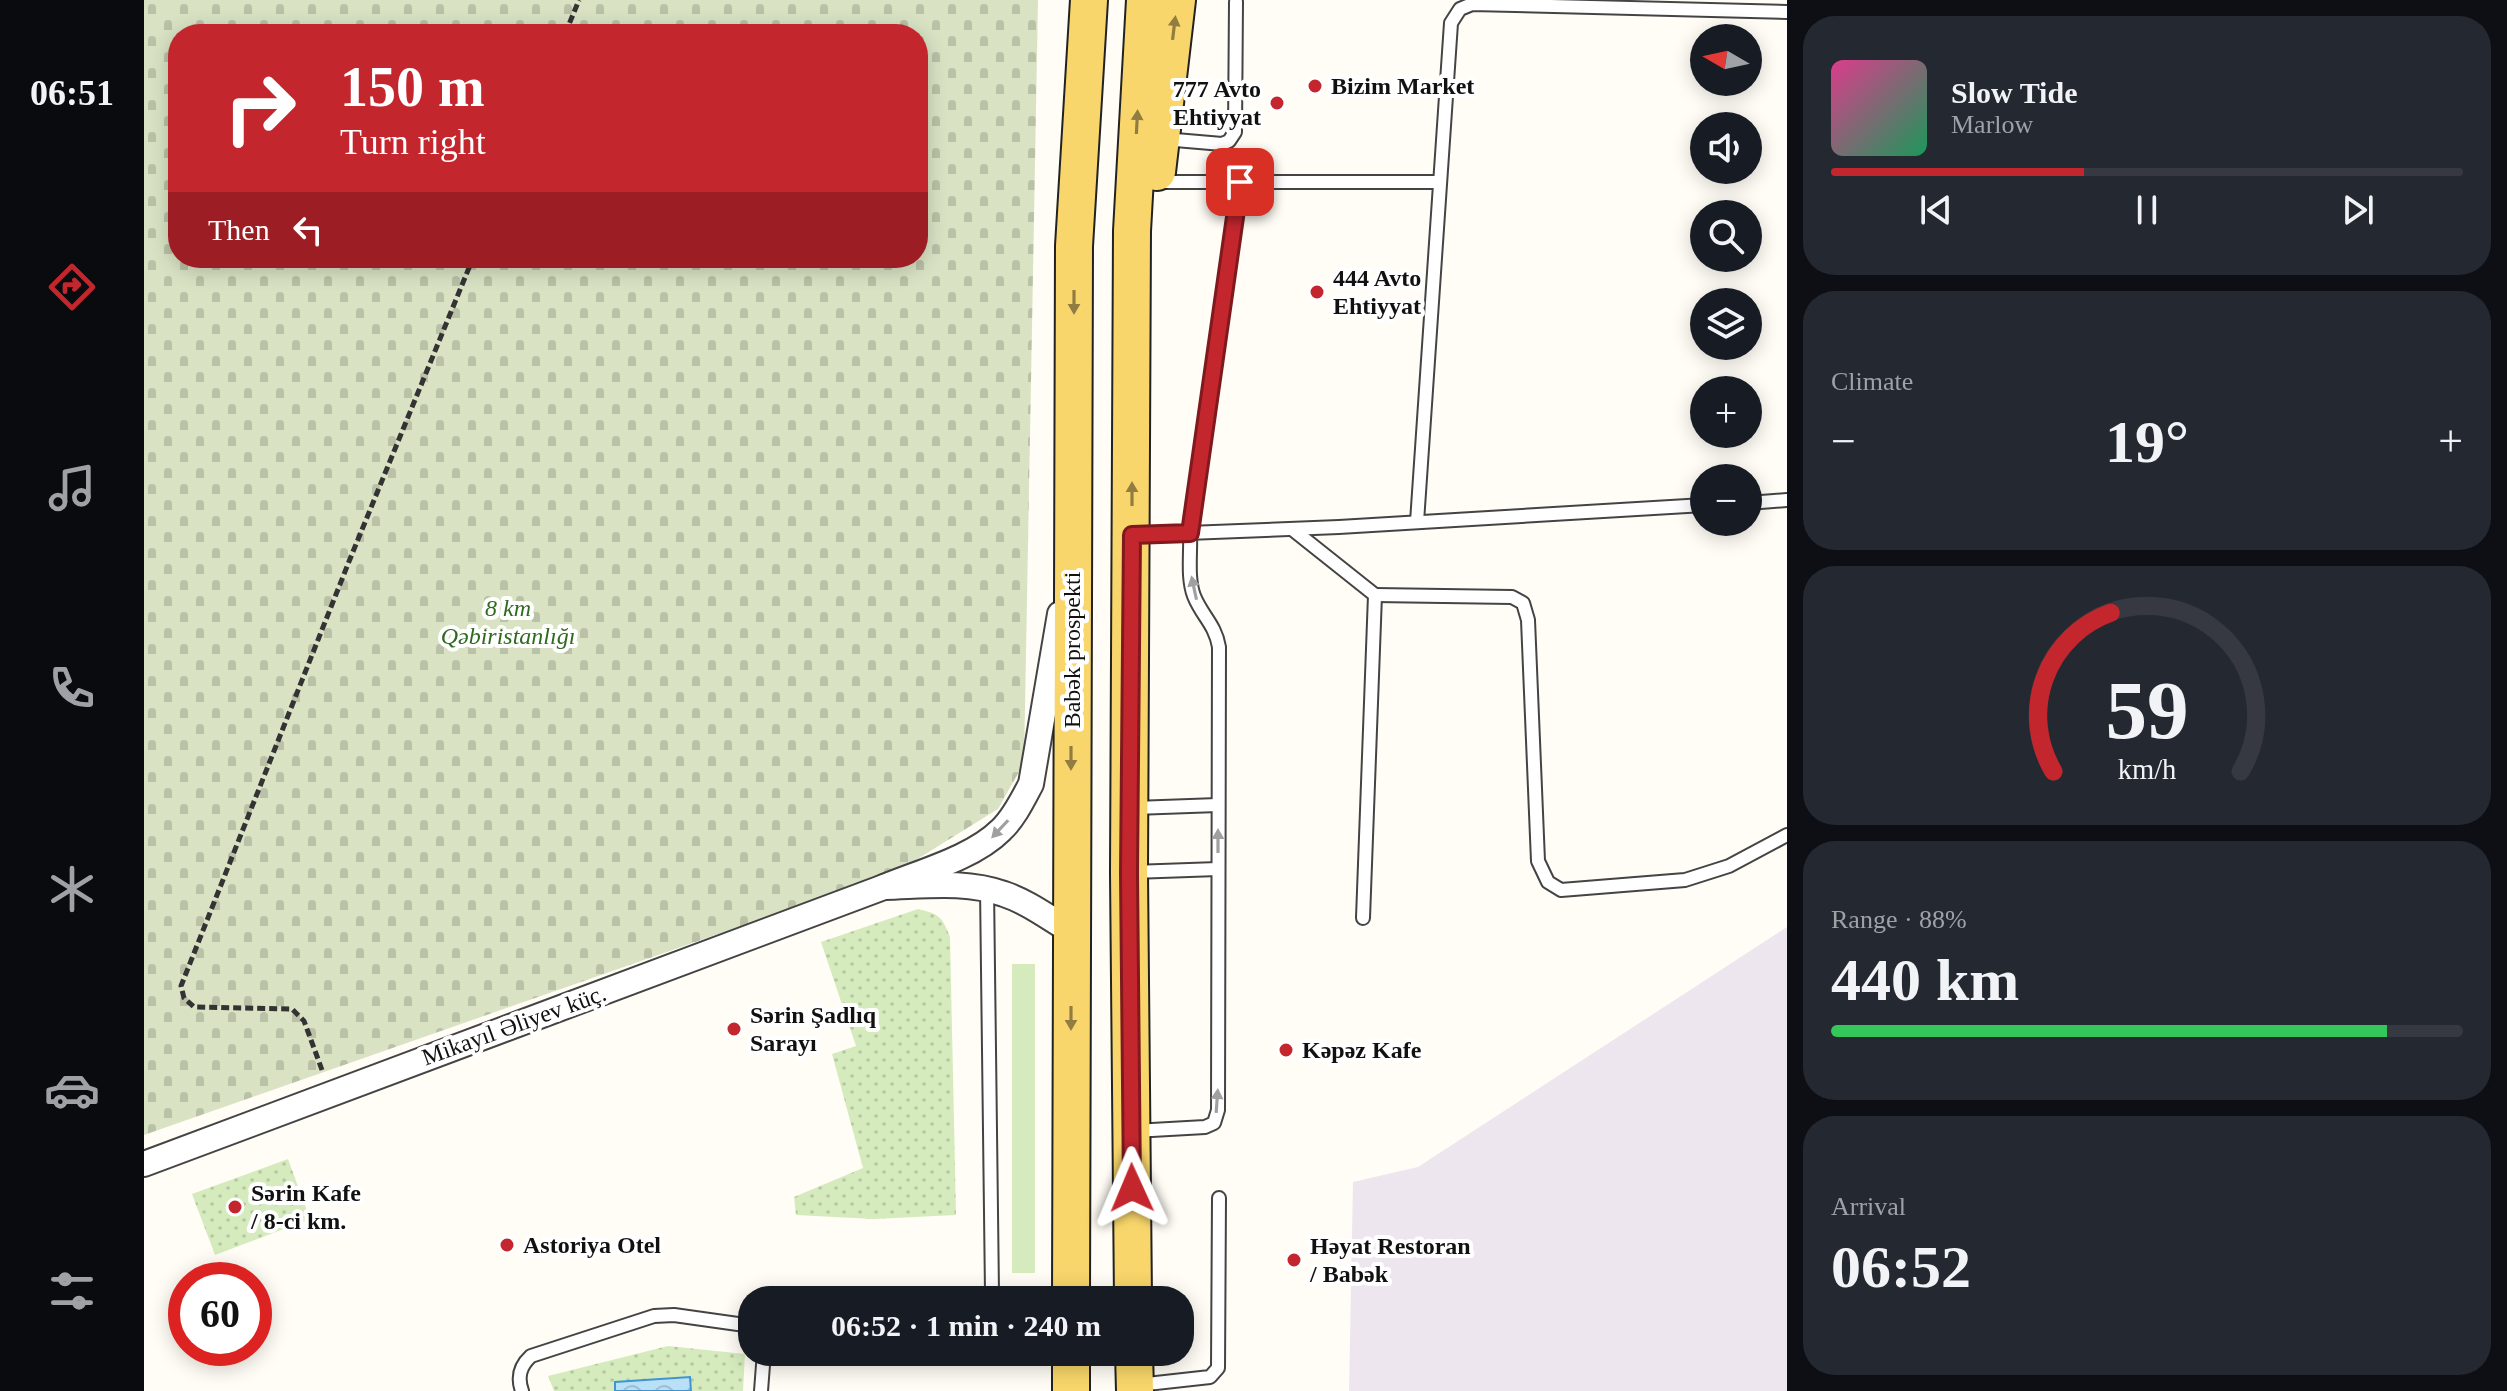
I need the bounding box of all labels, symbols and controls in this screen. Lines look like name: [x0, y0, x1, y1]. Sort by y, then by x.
one-way arrow: [1167, 15, 1180, 40]
north arrow: [1690, 24, 1762, 96]
map controls: [1690, 24, 1762, 536]
icon: right: [208, 56, 312, 160]
text: 150 m: [340, 56, 485, 118]
text: 06:51: [30, 73, 114, 113]
place label: Bizim Market: [1331, 73, 1474, 99]
place label: 777 Avto Ehtiyyat: [1173, 76, 1261, 130]
text: Slow Tide: [1951, 76, 2077, 109]
marker: Bizim Market: [1306, 77, 1324, 95]
marker: 777 Avto Ehtiyyat: [1268, 94, 1286, 112]
one-way arrow: [1131, 109, 1144, 134]
text: Marlow: [1951, 110, 2033, 139]
button: sound: [1690, 112, 1762, 184]
text: Turn right: [340, 122, 486, 162]
pin: [1206, 148, 1274, 216]
icon: arrive: [1218, 160, 1262, 204]
icon: previous: [1914, 188, 1958, 232]
icon: pause: [2125, 188, 2169, 232]
icon: next: [2336, 188, 2380, 232]
button: search: [1690, 200, 1762, 272]
icon: left: [286, 208, 330, 252]
text: Then: [208, 213, 270, 246]
icon: directions: [44, 259, 100, 315]
place label: 444 Avto Ehtiyyat: [1333, 265, 1421, 319]
marker: 444 Avto Ehtiyyat: [1308, 283, 1326, 301]
button: layers: [1690, 288, 1762, 360]
one-way arrow: [1068, 290, 1080, 315]
text: Climate: [1831, 367, 1913, 396]
button: +: [1690, 376, 1762, 448]
text: 19°: [2105, 409, 2189, 475]
text: −: [1831, 417, 1856, 466]
text: +: [2438, 417, 2463, 466]
icon: music: [44, 460, 100, 516]
button: −: [1690, 464, 1762, 536]
one-way arrow: [1126, 481, 1138, 506]
street label: Babək prospekti: [1059, 571, 1085, 728]
one-way arrow: [1187, 576, 1199, 601]
park label: 8 km Qəbiristanlığı: [441, 595, 575, 649]
icon: phone: [44, 660, 100, 716]
text: 59: [2105, 663, 2189, 755]
one-way arrow: [1065, 746, 1077, 771]
text: km/h: [2118, 754, 2176, 785]
one-way arrow: [992, 819, 1010, 838]
one-way arrow: [1212, 828, 1224, 853]
icon: climate: [44, 861, 100, 917]
text: Range · 88%: [1831, 905, 1967, 934]
text: 440 km: [1831, 947, 2019, 1013]
street label: Mikayıl Əliyev küç.: [418, 980, 610, 1070]
place label: Sərin Şadlıq Sarayı: [750, 1002, 877, 1056]
one-way arrow: [1065, 1006, 1077, 1031]
marker: Sərin Şadlıq Sarayı: [725, 1020, 743, 1038]
place label: Kəpəz Kafe: [1302, 1037, 1422, 1063]
marker: Kəpəz Kafe: [1277, 1041, 1295, 1059]
icon: car: [44, 1062, 100, 1118]
one-way arrow: [1211, 1088, 1224, 1113]
position arrow: [1090, 1146, 1174, 1230]
place label: Sərin Kafe / 8-ci km.: [250, 1180, 361, 1234]
text: Arrival: [1831, 1192, 1906, 1221]
marker: Sərin Kafe / 8-ci km.: [226, 1198, 244, 1216]
place label: Astoriya Otel: [523, 1232, 661, 1258]
place label: Həyat Restoran / Babək: [1309, 1233, 1471, 1287]
text: 06:52: [1831, 1234, 1971, 1300]
marker: Astoriya Otel: [498, 1236, 516, 1254]
marker: Həyat Restoran / Babək: [1285, 1251, 1303, 1269]
speed limit sign: 60: [168, 1262, 272, 1366]
icon: filters: [44, 1263, 100, 1319]
text: 06:52 · 1 min · 240 m: [831, 1309, 1101, 1342]

